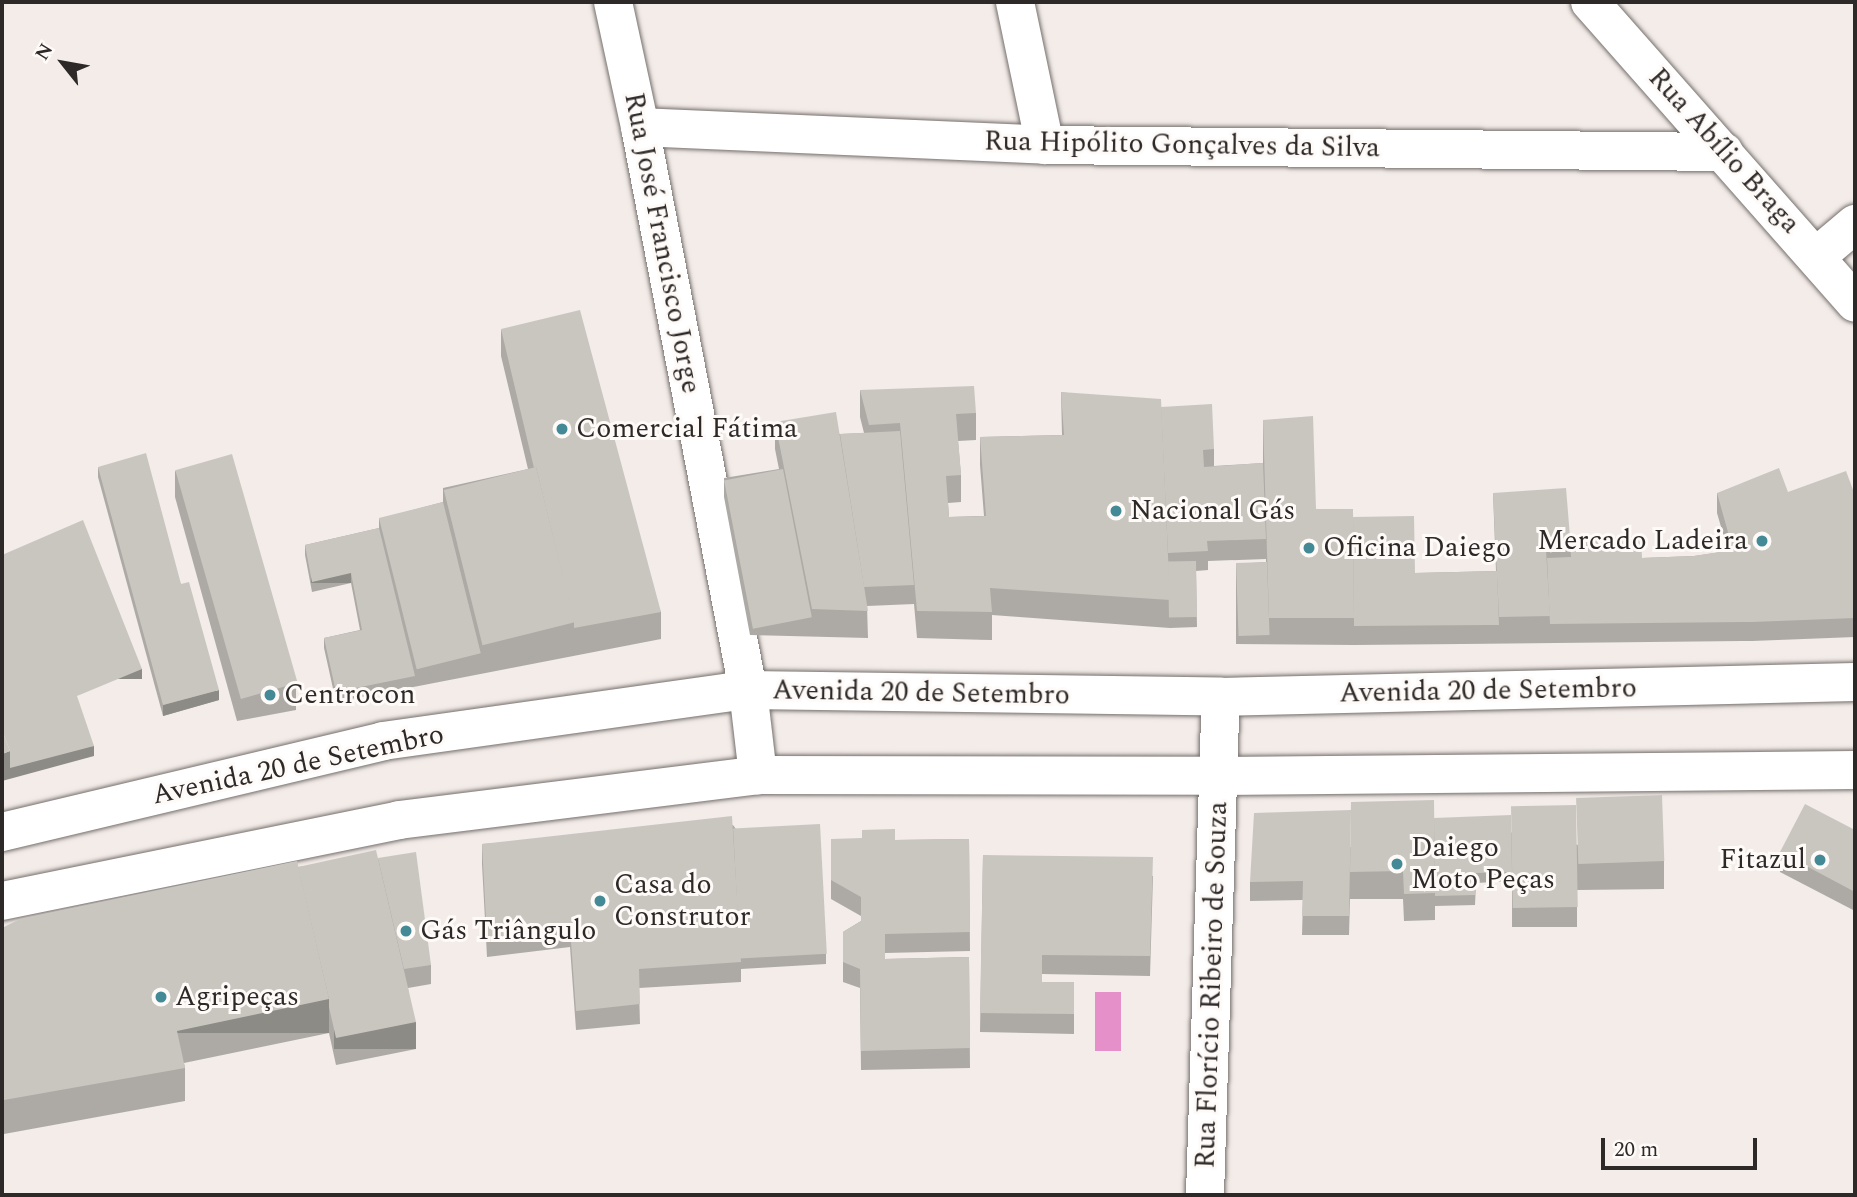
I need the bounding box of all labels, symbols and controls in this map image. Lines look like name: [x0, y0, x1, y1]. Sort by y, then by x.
north arrow: [28, 28, 98, 98]
text: N: [28, 38, 61, 66]
street label: Rua Abílio Braga: [1641, 61, 1807, 241]
street label: Rua José Francisco Jorge: [616, 90, 708, 396]
street label: Rua Hipólito Gonçalves da Silva: [984, 125, 1380, 165]
place label: Comercial Fátima: [576, 412, 798, 446]
marker: Comercial Fátima: [554, 421, 570, 437]
place label: Nacional Gás: [1130, 494, 1295, 528]
marker: Nacional Gás: [1108, 503, 1124, 519]
place label: Mercado Ladeira: [1537, 524, 1748, 558]
place label: Oficina Daiego: [1323, 531, 1511, 565]
marker: Mercado Ladeira: [1754, 533, 1770, 549]
marker: Oficina Daiego: [1301, 540, 1317, 556]
street label: Avenida 20 de Setembro: [1339, 672, 1637, 710]
street label: Avenida 20 de Setembro: [772, 674, 1070, 712]
place label: Centrocon: [284, 678, 416, 712]
marker: Centrocon: [262, 687, 278, 703]
street label: Avenida 20 de Setembro: [149, 718, 447, 812]
street label: Rua Florício Ribeiro de Souza: [1189, 801, 1235, 1169]
place label: Daiego Moto Peças: [1411, 831, 1555, 897]
place label: Fitazul: [1720, 843, 1806, 877]
marker: Fitazul: [1812, 852, 1828, 868]
marker: Daiego Moto Peças: [1389, 856, 1405, 872]
place label: Casa do Construtor: [614, 868, 751, 934]
marker: Casa do Construtor: [592, 893, 608, 909]
place label: Gás Triângulo: [420, 914, 596, 948]
marker: Gás Triângulo: [398, 923, 414, 939]
place label: Agripeças: [175, 980, 299, 1014]
marker: Agripeças: [153, 989, 169, 1005]
scale bar: [1605, 1124, 1761, 1168]
text: 20 m: [1614, 1134, 1658, 1166]

